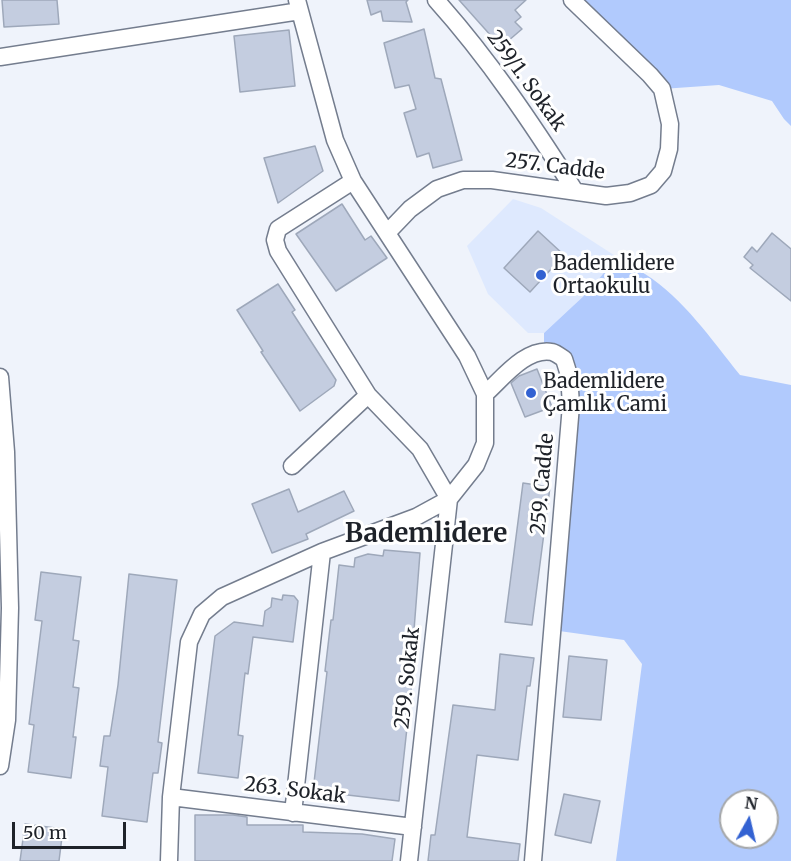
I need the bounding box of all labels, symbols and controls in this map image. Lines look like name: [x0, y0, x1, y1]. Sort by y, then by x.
street label: 259/1. Sokak: [481, 26, 571, 136]
street label: 257. Cadde: [504, 149, 606, 185]
place label: Bademlidere Ortaokulu: [553, 252, 674, 299]
marker: Bademlidere Ortaokulu: [534, 268, 548, 282]
place label: Bademlidere Çamlık Cami: [543, 370, 667, 417]
marker: Bademlidere Çamlık Cami: [524, 386, 538, 400]
street label: 259. Cadde: [527, 432, 559, 536]
district label: Bademlidere: [345, 519, 507, 551]
street label: 259. Sokak: [391, 626, 425, 730]
street label: 263. Sokak: [243, 773, 347, 809]
north arrow: [719, 789, 779, 849]
text: N: [744, 792, 759, 814]
scale bar: [15, 810, 129, 848]
text: 50 m: [23, 821, 67, 844]

